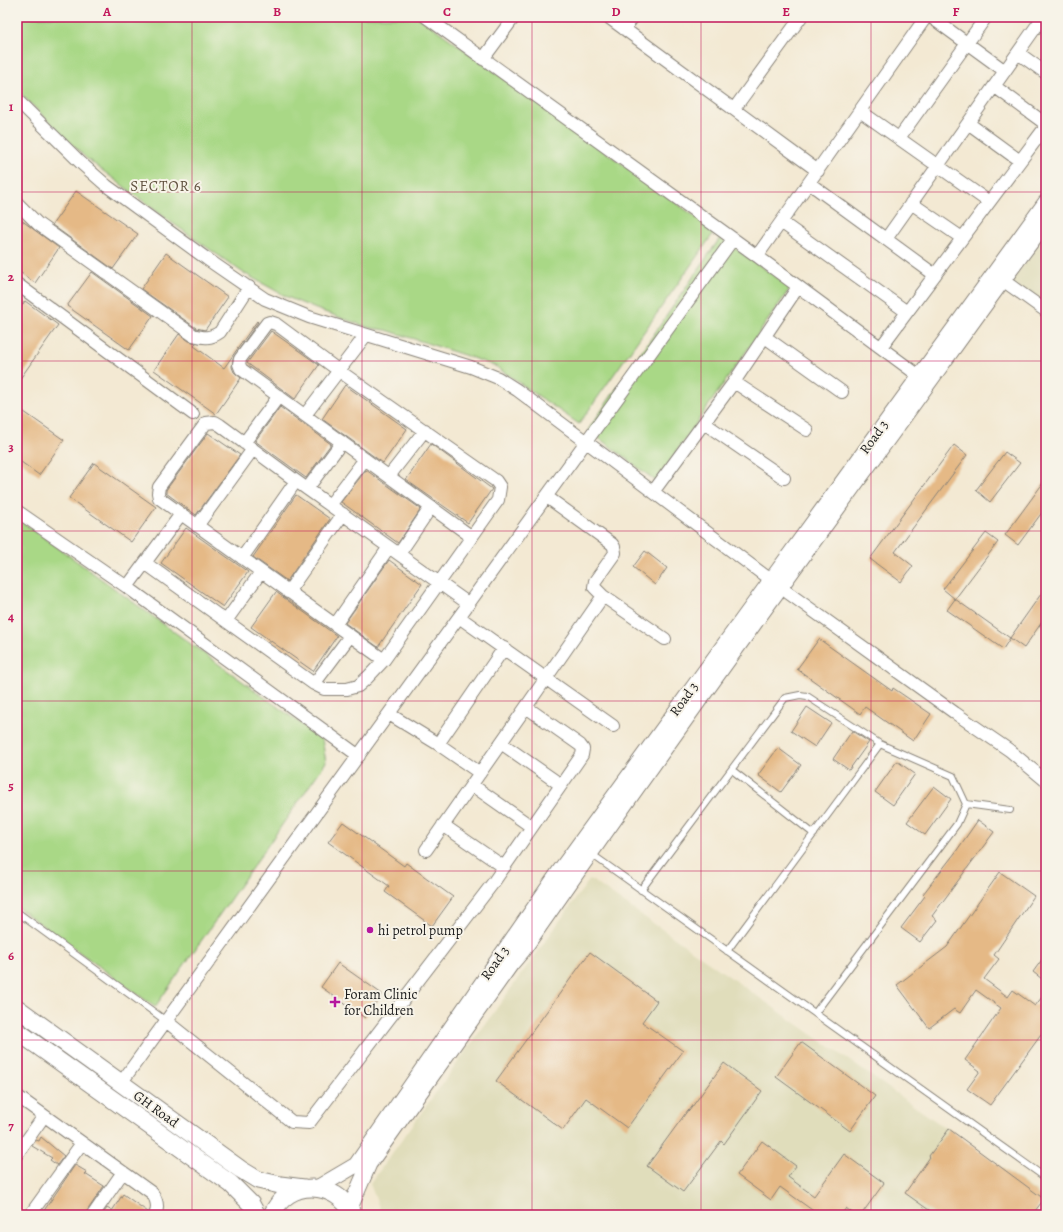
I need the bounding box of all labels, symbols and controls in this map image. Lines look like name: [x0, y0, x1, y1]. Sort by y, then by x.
text: A: [102, 3, 112, 20]
text: B: [273, 3, 281, 20]
text: C: [443, 3, 451, 20]
text: D: [611, 3, 621, 20]
text: E: [782, 3, 790, 20]
text: F: [953, 3, 960, 20]
text: 1: [9, 98, 14, 115]
district label: SECTOR 6: [130, 176, 202, 196]
text: 2: [8, 268, 15, 285]
street label: Road 3: [855, 416, 893, 458]
text: 3: [8, 438, 14, 455]
text: 4: [8, 608, 14, 625]
street label: Road 3: [665, 678, 703, 720]
text: 5: [8, 777, 14, 794]
place label: hi petrol pump: [378, 921, 463, 940]
marker: hi petrol pump: [365, 925, 375, 935]
street label: Road 3: [476, 942, 514, 984]
text: 6: [8, 947, 14, 964]
place label: Foram Clinic for Children: [344, 985, 417, 1020]
marker: Foram Clinic for Children: [329, 996, 341, 1008]
street label: GH Road: [129, 1086, 183, 1132]
text: 7: [8, 1117, 14, 1134]

